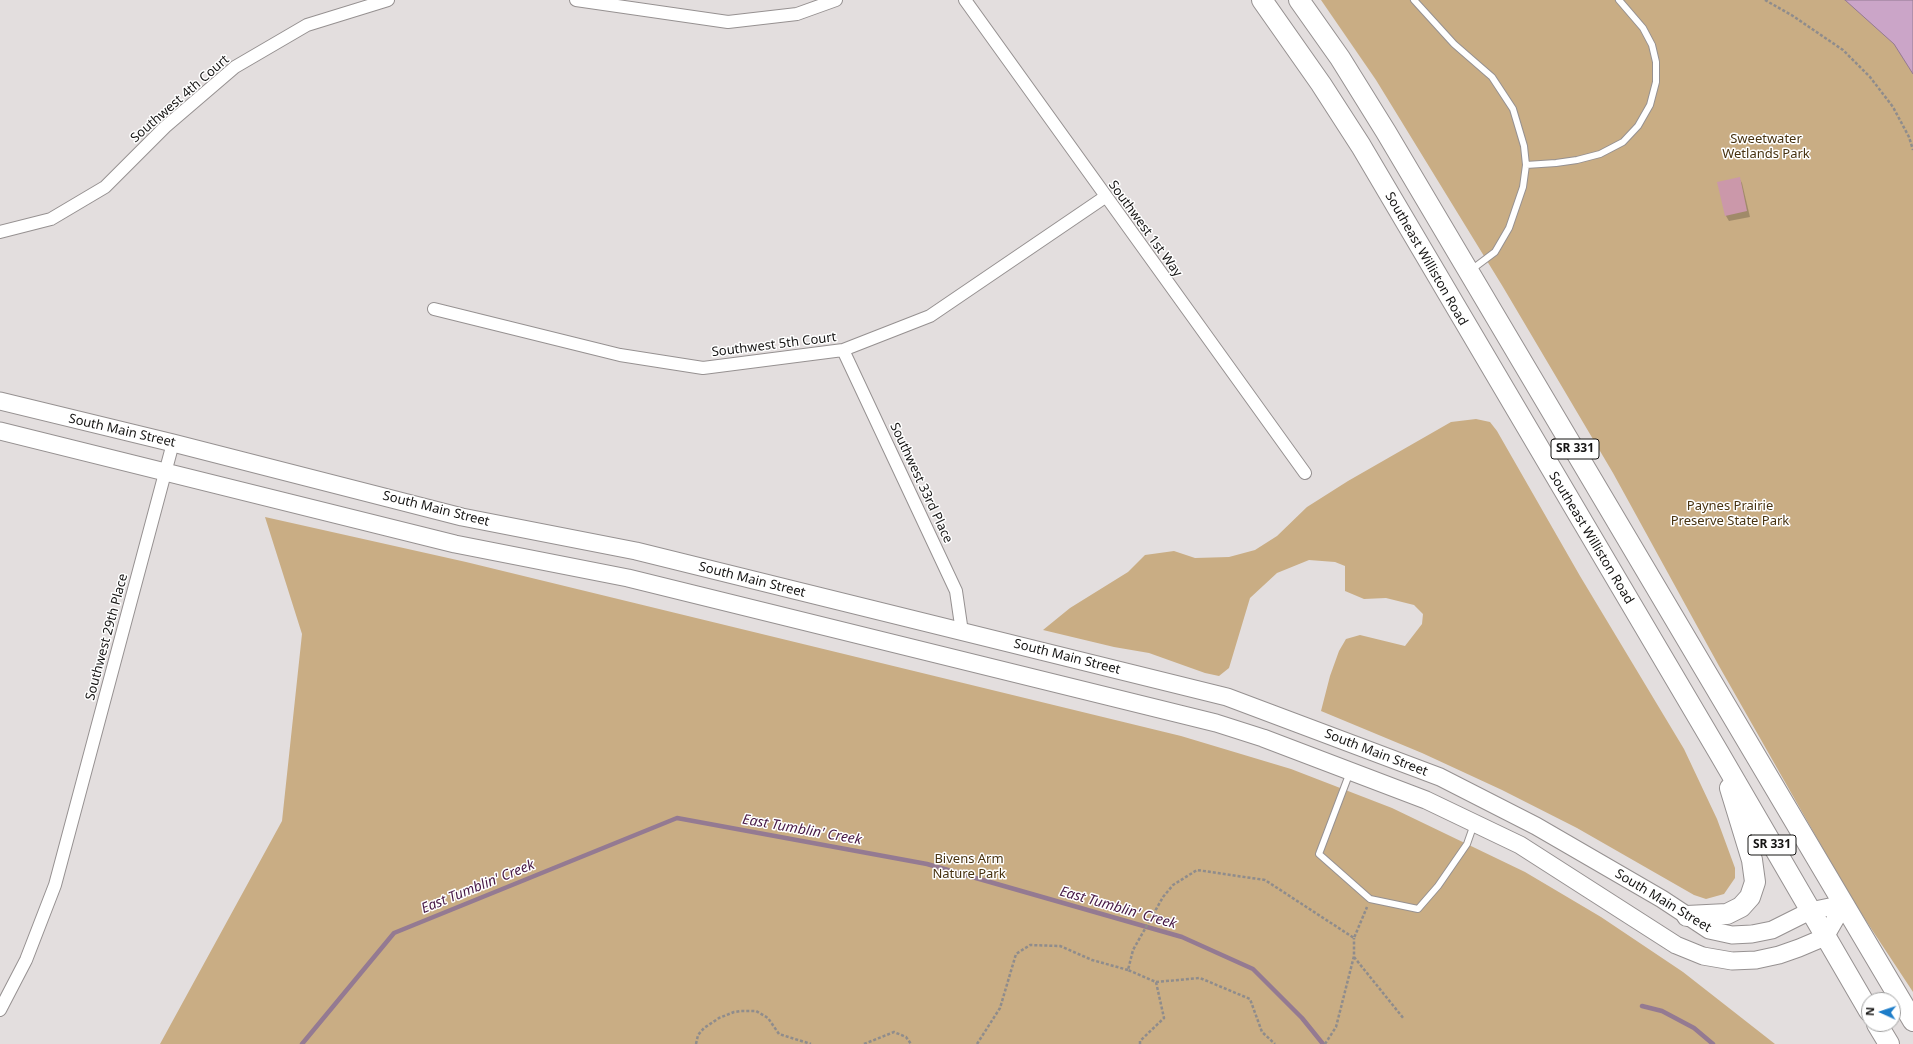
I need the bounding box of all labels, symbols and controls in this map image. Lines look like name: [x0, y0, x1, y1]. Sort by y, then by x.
street label: Southwest 4th Court: [128, 52, 232, 146]
park label: Sweetwater Wetlands Park: [1722, 131, 1810, 162]
street label: Southwest 1st Way: [1105, 178, 1185, 280]
street label: Southeast Williston Road: [1381, 189, 1471, 329]
street label: Southwest 5th Court: [711, 330, 837, 360]
street label: South Main Street: [67, 411, 177, 451]
street label: Southwest 33rd Place: [886, 420, 956, 546]
road number: SR 331: [1551, 439, 1599, 459]
street label: Southeast Williston Road: [1545, 469, 1637, 607]
street label: South Main Street: [381, 488, 491, 530]
park label: Paynes Prairie Preserve State Park: [1671, 498, 1789, 529]
street label: South Main Street: [697, 559, 807, 601]
street label: Southwest 29th Place: [83, 572, 131, 702]
street label: South Main Street: [1012, 636, 1122, 678]
street label: South Main Street: [1322, 726, 1430, 780]
water label: East Tumblin' Creek: [741, 811, 863, 849]
road number: SR 331: [1748, 835, 1796, 855]
park label: Bivens Arm Nature Park: [932, 851, 1006, 882]
water label: East Tumblin' Creek: [419, 857, 537, 917]
street label: South Main Street: [1612, 866, 1714, 936]
water label: East Tumblin' Creek: [1058, 883, 1178, 933]
north arrow: [1861, 992, 1901, 1032]
text: N: [1862, 1007, 1877, 1016]

